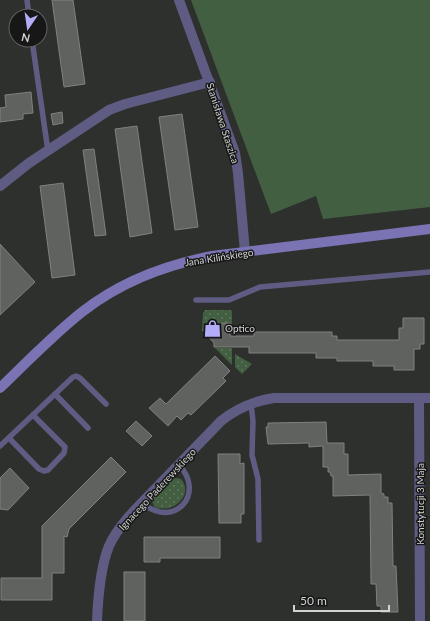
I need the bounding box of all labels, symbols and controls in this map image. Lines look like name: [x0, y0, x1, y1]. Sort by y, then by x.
north arrow: [8, 8, 48, 48]
text: N: [20, 31, 31, 46]
street label: Stanisława Staszica: [204, 81, 242, 165]
street label: Jana Kilińskiego: [184, 246, 255, 268]
shop icon: Optico: [202, 318, 222, 338]
place label: Optico: [225, 322, 255, 334]
street label: Ignacego Paderewskiego: [116, 445, 198, 532]
street label: Konstytucji 3 Maja: [414, 463, 426, 545]
scale bar: [294, 587, 389, 613]
text: 50 m: [300, 593, 327, 608]

